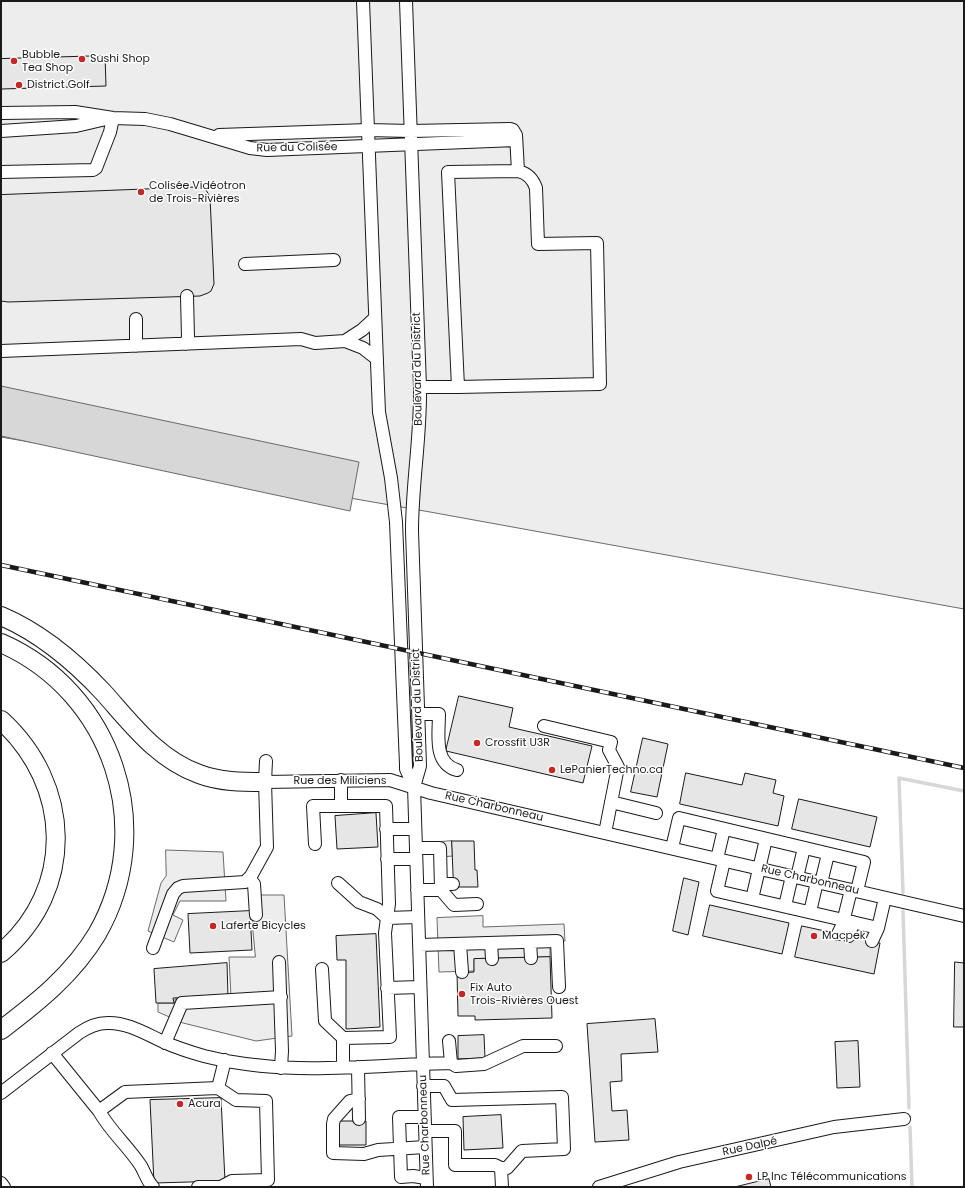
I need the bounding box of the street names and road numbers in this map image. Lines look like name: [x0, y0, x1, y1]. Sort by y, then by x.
street label: Rue du Colisée: [256, 141, 338, 155]
street label: Boulevard du District: [410, 312, 426, 426]
street label: Boulevard du District: [409, 648, 427, 762]
street label: Rue des Miliciens: [294, 774, 386, 788]
street label: Rue Charbonneau: [444, 789, 544, 825]
street label: Rue Charbonneau: [760, 862, 860, 898]
street label: Rue Charbonneau: [417, 1075, 433, 1175]
street label: Rue Dalpé: [721, 1135, 779, 1159]

